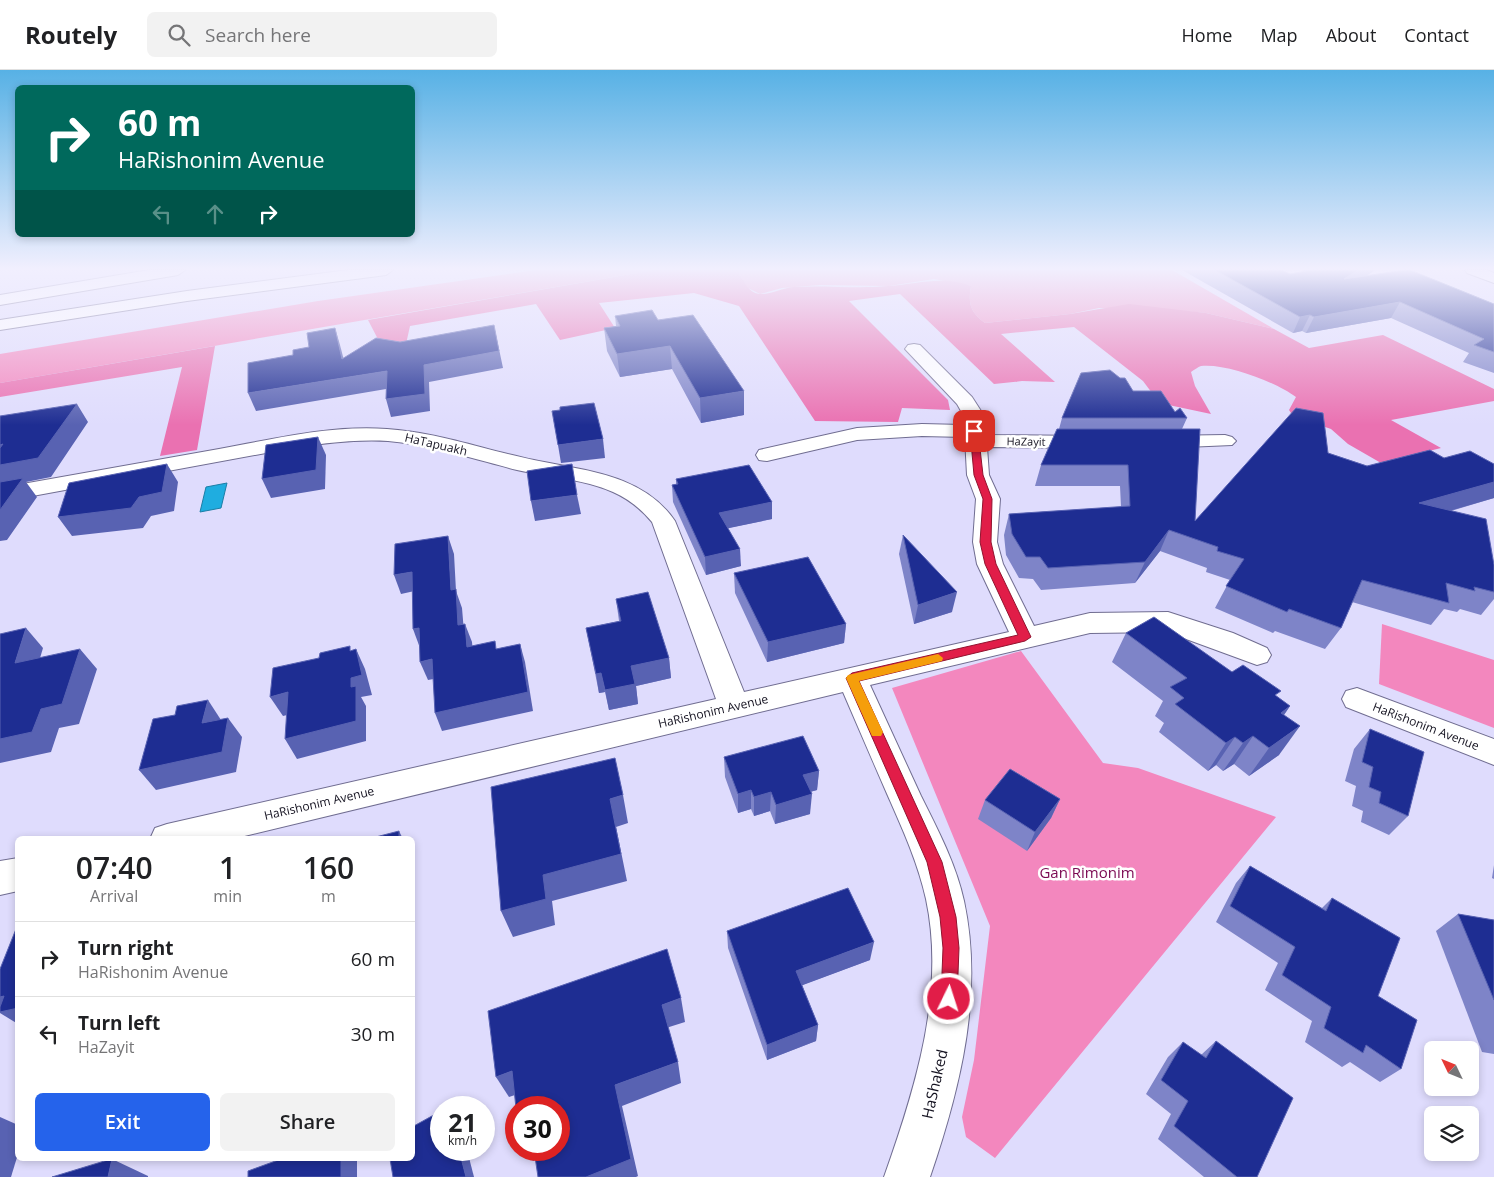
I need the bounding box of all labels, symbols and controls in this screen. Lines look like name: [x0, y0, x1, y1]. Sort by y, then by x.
search box: [147, 12, 497, 57]
text: Routely: [25, 18, 117, 51]
icon: search: [165, 21, 193, 49]
text: Search here: [205, 22, 311, 48]
text: Home: [1182, 23, 1232, 47]
text: Map: [1260, 23, 1298, 47]
text: About: [1326, 23, 1376, 47]
text: Contact: [1404, 23, 1469, 47]
text: 60 m: [118, 99, 201, 146]
icon: right: [35, 105, 100, 170]
text: HaRishonim Avenue: [118, 144, 325, 174]
icon: left: [148, 200, 176, 228]
icon: ahead: [201, 200, 229, 228]
icon: right: [254, 200, 282, 228]
pin: [953, 410, 995, 452]
icon: arrive: [960, 417, 988, 445]
street label: HaTapuakh: [403, 429, 469, 459]
street label: HaZayit: [1006, 433, 1046, 449]
street label: HaRishonim Avenue: [656, 690, 770, 732]
street label: HaRishonim Avenue: [1370, 698, 1482, 754]
street label: HaRishonim Avenue: [262, 782, 376, 824]
text: 07:40: [76, 847, 153, 888]
text: 1: [219, 847, 236, 888]
text: 160: [303, 847, 354, 888]
park label: Gan Rimonim: [1039, 862, 1135, 882]
text: Arrival: [90, 885, 138, 907]
text: min: [213, 885, 242, 907]
text: m: [321, 885, 336, 907]
text: Turn right: [78, 935, 173, 961]
icon: right: [35, 945, 63, 973]
text: 60 m: [351, 946, 395, 972]
text: HaRishonim Avenue: [78, 961, 228, 983]
position arrow: [922, 972, 974, 1024]
text: Turn left: [78, 1010, 160, 1036]
icon: left: [35, 1020, 63, 1048]
text: 30 m: [351, 1021, 395, 1047]
text: HaZayit: [78, 1036, 135, 1058]
north arrow: [1424, 1041, 1479, 1096]
map controls: [1424, 1041, 1479, 1161]
street label: HaShaked: [916, 1047, 952, 1121]
button: Exit: [35, 1093, 210, 1151]
button: Share: [220, 1093, 395, 1151]
speed limit sign: 30: [505, 1096, 570, 1161]
text: 21: [448, 1105, 477, 1139]
button: layers: [1424, 1106, 1479, 1161]
text: km/h: [448, 1132, 477, 1149]

